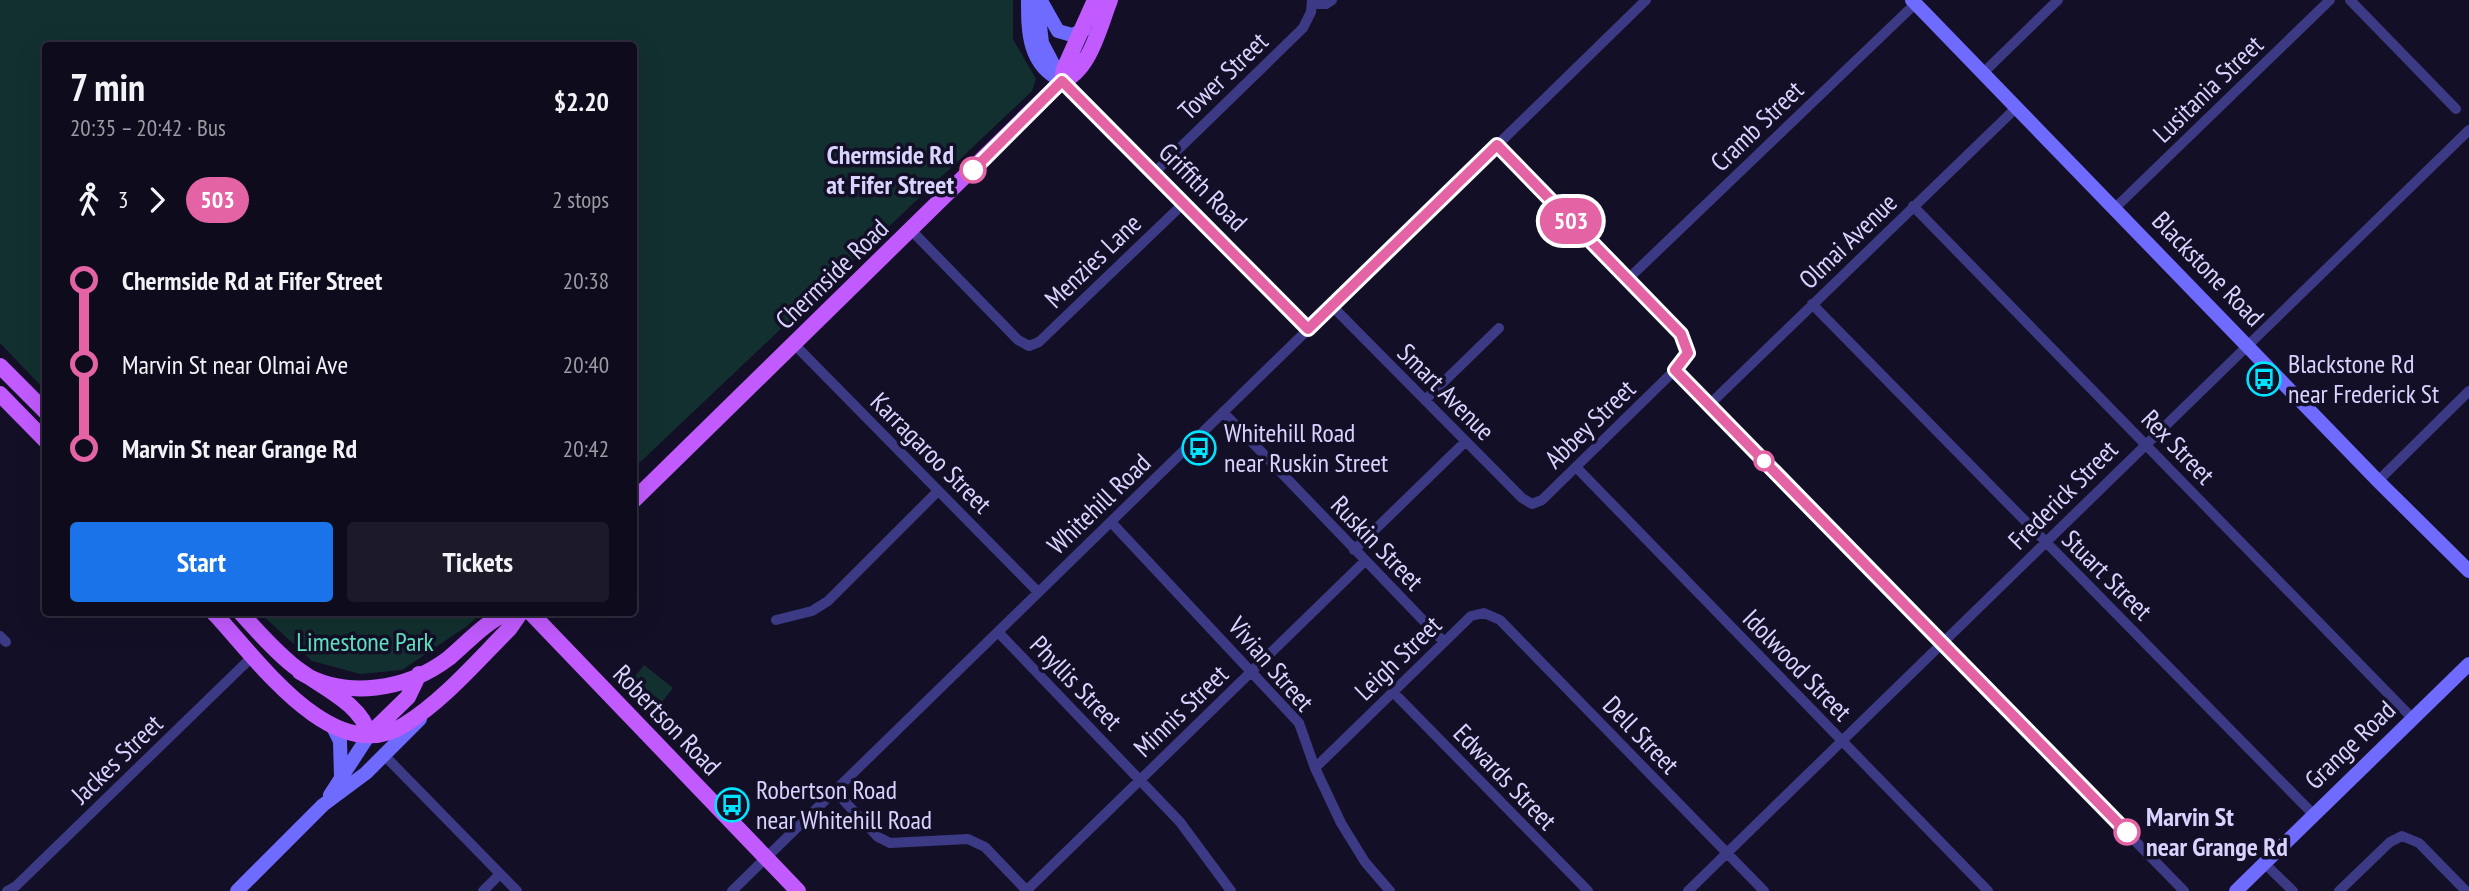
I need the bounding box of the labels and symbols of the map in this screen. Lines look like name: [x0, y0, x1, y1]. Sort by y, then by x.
street label: Tower Street: [1171, 25, 1274, 126]
street label: Lusitania Street: [2146, 28, 2270, 149]
street label: Cramb Street: [1703, 73, 1810, 178]
street label: Griffith Road: [1152, 135, 1255, 238]
place label: Chermside Rd at Fifer Street: [826, 138, 954, 201]
marker: Chermside Rd at Fifer Street: [960, 157, 986, 183]
street label: Olmai Avenue: [1792, 186, 1904, 296]
line badge: 503: [1531, 198, 1611, 244]
street label: Blackstone Road: [2145, 204, 2271, 333]
street label: Menzies Lane: [1037, 206, 1148, 315]
street label: Chermside Road: [768, 212, 895, 336]
street label: Smart Avenue: [1391, 336, 1502, 447]
place label: Blackstone Rd near Frederick St: [2288, 347, 2439, 410]
bus stop icon: Blackstone Rd near Frederick St: [2245, 360, 2283, 398]
street label: Abbey Street: [1537, 372, 1642, 475]
street label: Karragaroo Street: [864, 385, 999, 520]
street label: Rex Street: [2135, 402, 2222, 491]
place label: Whitehill Road near Ruskin Street: [1224, 416, 1388, 479]
bus stop icon: Whitehill Road near Ruskin Street: [1180, 429, 1218, 467]
street label: Frederick Street: [2001, 433, 2124, 556]
street label: Whitehill Road: [1040, 446, 1157, 561]
unlabelled marker: [1754, 451, 1774, 471]
street label: Ruskin Street: [1324, 488, 1431, 597]
street label: Stuart Street: [2055, 523, 2159, 627]
street label: Idolwood Street: [1736, 602, 1859, 727]
street label: Leigh Street: [1347, 608, 1448, 707]
street label: Vivian Street: [1221, 609, 1321, 718]
park label: Limestone Park: [296, 625, 434, 658]
street label: Phyllis Street: [1023, 628, 1130, 737]
street label: Robertson Road: [607, 658, 728, 782]
street label: Minnis Street: [1126, 658, 1235, 764]
street label: Dell Street: [1596, 689, 1687, 781]
street label: Grange Road: [2297, 693, 2402, 796]
street label: Jackes Street: [63, 707, 169, 811]
street label: Edwards Street: [1447, 717, 1564, 837]
place label: Robertson Road near Whitehill Road: [756, 773, 932, 836]
bus stop icon: Robertson Road near Whitehill Road: [713, 786, 751, 824]
place label: Marvin St near Grange Rd: [2146, 800, 2288, 863]
marker: Marvin St near Grange Rd: [2114, 819, 2140, 845]

